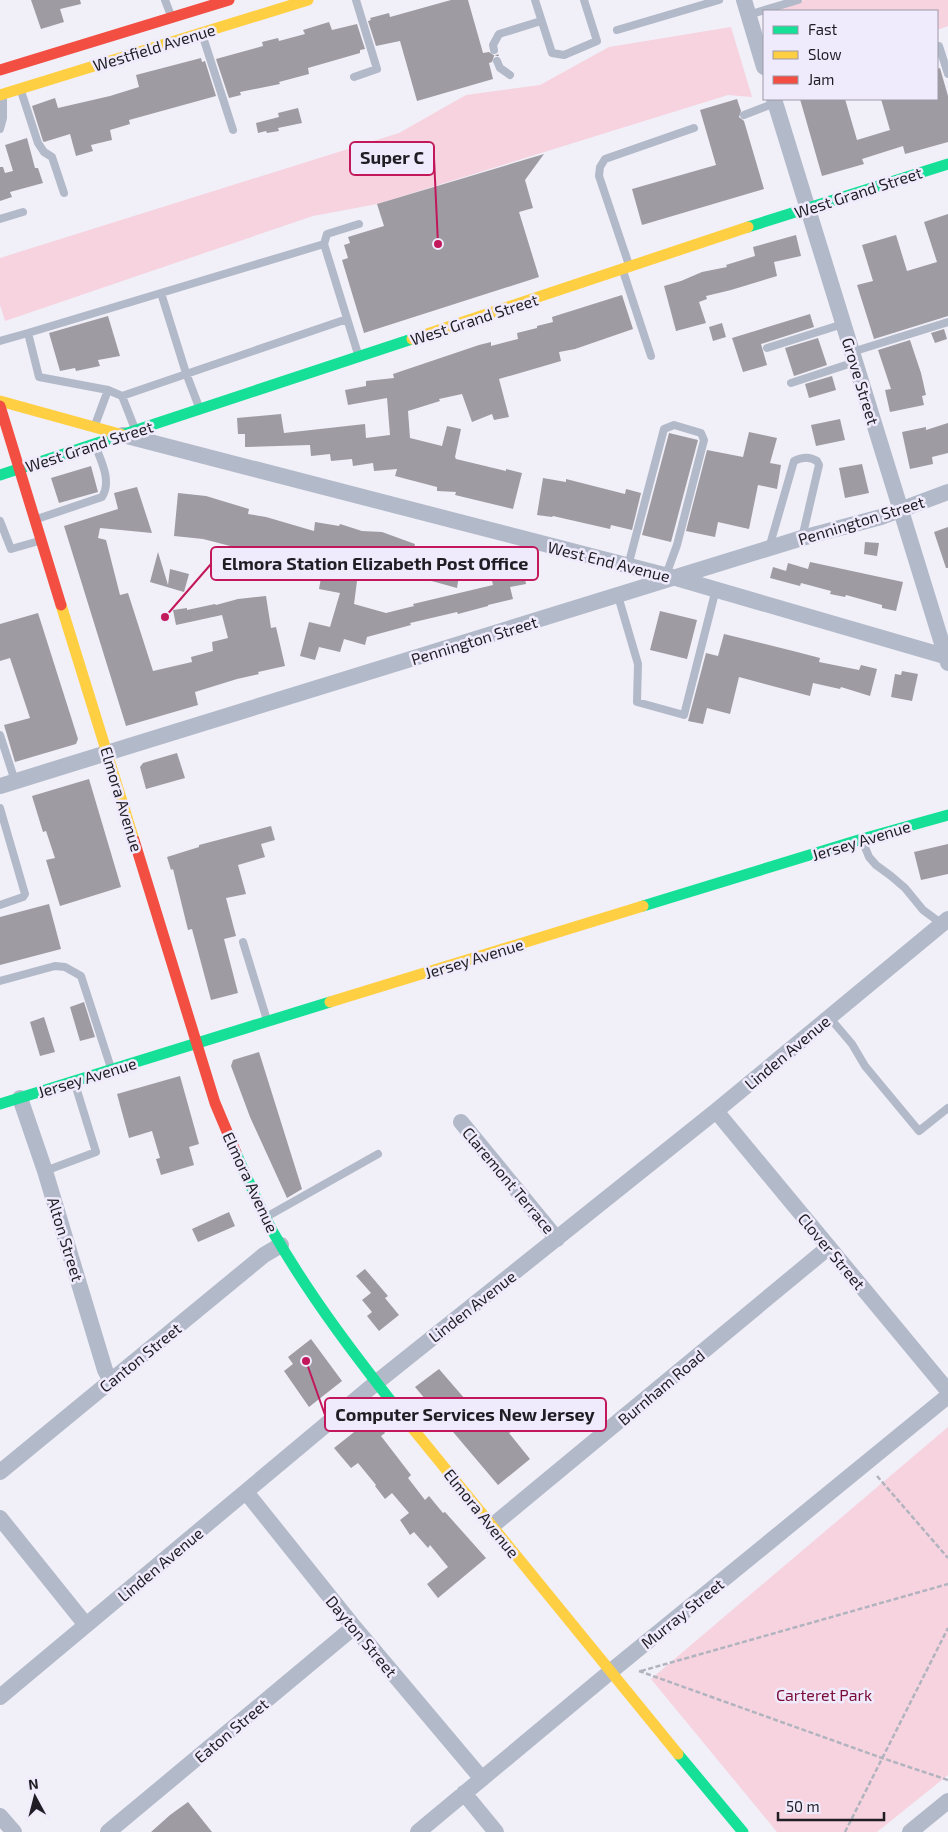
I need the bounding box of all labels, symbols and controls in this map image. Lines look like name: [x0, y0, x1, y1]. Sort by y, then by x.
legend: [763, 10, 938, 100]
street label: Westfield Avenue: [91, 19, 217, 75]
text: Fast: [808, 20, 838, 38]
text: Slow: [808, 45, 842, 63]
text: Jam: [808, 70, 834, 88]
callout: Super C: [350, 142, 434, 175]
text: Super C: [360, 146, 424, 168]
street label: West Grand Street: [792, 162, 924, 222]
street label: West Grand Street: [408, 289, 540, 349]
street label: Grove Street: [839, 335, 883, 427]
street label: West Grand Street: [23, 416, 155, 476]
street label: Pennington Street: [795, 492, 927, 548]
street label: West End Avenue: [546, 537, 672, 585]
callout: Elmora Station Elizabeth Post Office: [211, 547, 538, 580]
text: Elmora Station Elizabeth Post Office: [222, 552, 528, 574]
street label: Pennington Street: [408, 612, 540, 668]
street label: Elmora Avenue: [97, 744, 147, 854]
street label: Jersey Avenue: [809, 816, 913, 864]
street label: Jersey Avenue: [422, 934, 526, 982]
street label: Linden Avenue: [741, 1011, 833, 1093]
street label: Jersey Avenue: [35, 1053, 139, 1101]
street label: Claremont Terrace: [459, 1123, 559, 1237]
street label: Elmora Avenue: [219, 1129, 283, 1235]
street label: Alton Street: [44, 1195, 88, 1283]
street label: Clover Street: [795, 1209, 869, 1293]
street label: Linden Avenue: [425, 1266, 519, 1346]
street label: Canton Street: [95, 1318, 185, 1396]
street label: Burnham Road: [614, 1345, 708, 1429]
callout: Computer Services New Jersey: [325, 1398, 606, 1431]
text: Computer Services New Jersey: [335, 1403, 596, 1425]
street label: Elmora Avenue: [440, 1465, 524, 1561]
street label: Linden Avenue: [114, 1523, 206, 1605]
street label: Murray Street: [637, 1574, 727, 1652]
street label: Dayton Street: [322, 1591, 402, 1681]
park label: Carteret Park: [776, 1685, 872, 1704]
street label: Eaton Street: [190, 1694, 272, 1766]
north arrow: [10, 1772, 60, 1822]
text: N: [27, 1775, 39, 1793]
scale bar: [778, 1790, 884, 1822]
text: 50 m: [786, 1797, 820, 1815]

